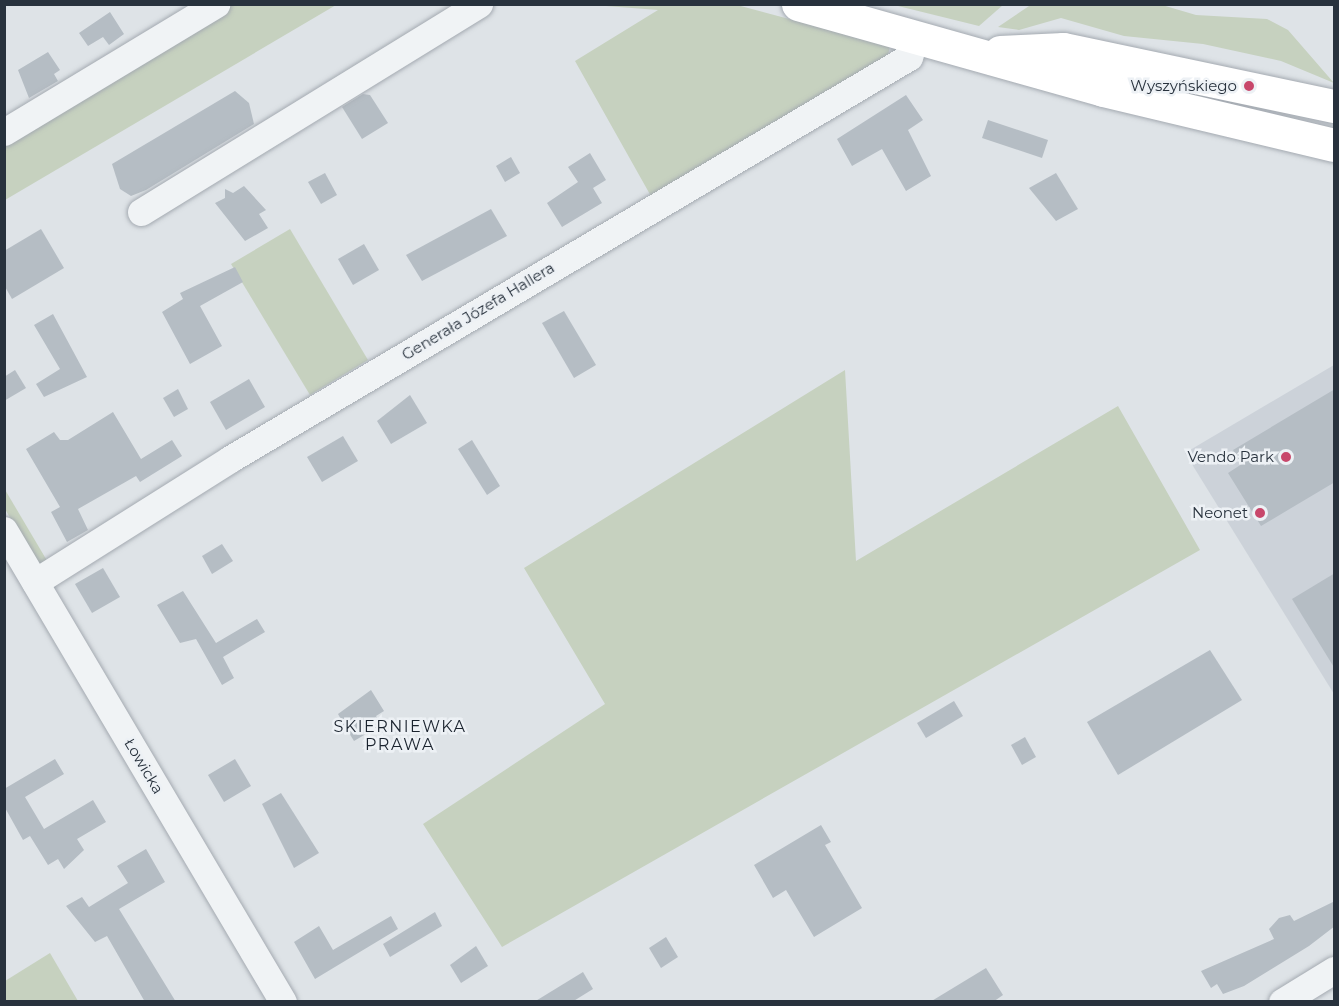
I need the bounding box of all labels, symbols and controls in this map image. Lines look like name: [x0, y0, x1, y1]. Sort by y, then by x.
place label: Wyszyńskiego: [1130, 77, 1237, 95]
marker: Wyszyńskiego: [1242, 79, 1256, 93]
street label: Generała Józefa Hallera: [399, 258, 557, 364]
place label: Vendo Park: [1187, 448, 1274, 466]
marker: Vendo Park: [1279, 450, 1293, 464]
place label: Neonet: [1192, 504, 1248, 522]
marker: Neonet: [1253, 506, 1267, 520]
district label: SKIERNIEWKA PRAWA: [333, 717, 467, 755]
street label: Łowicka: [121, 735, 167, 797]

